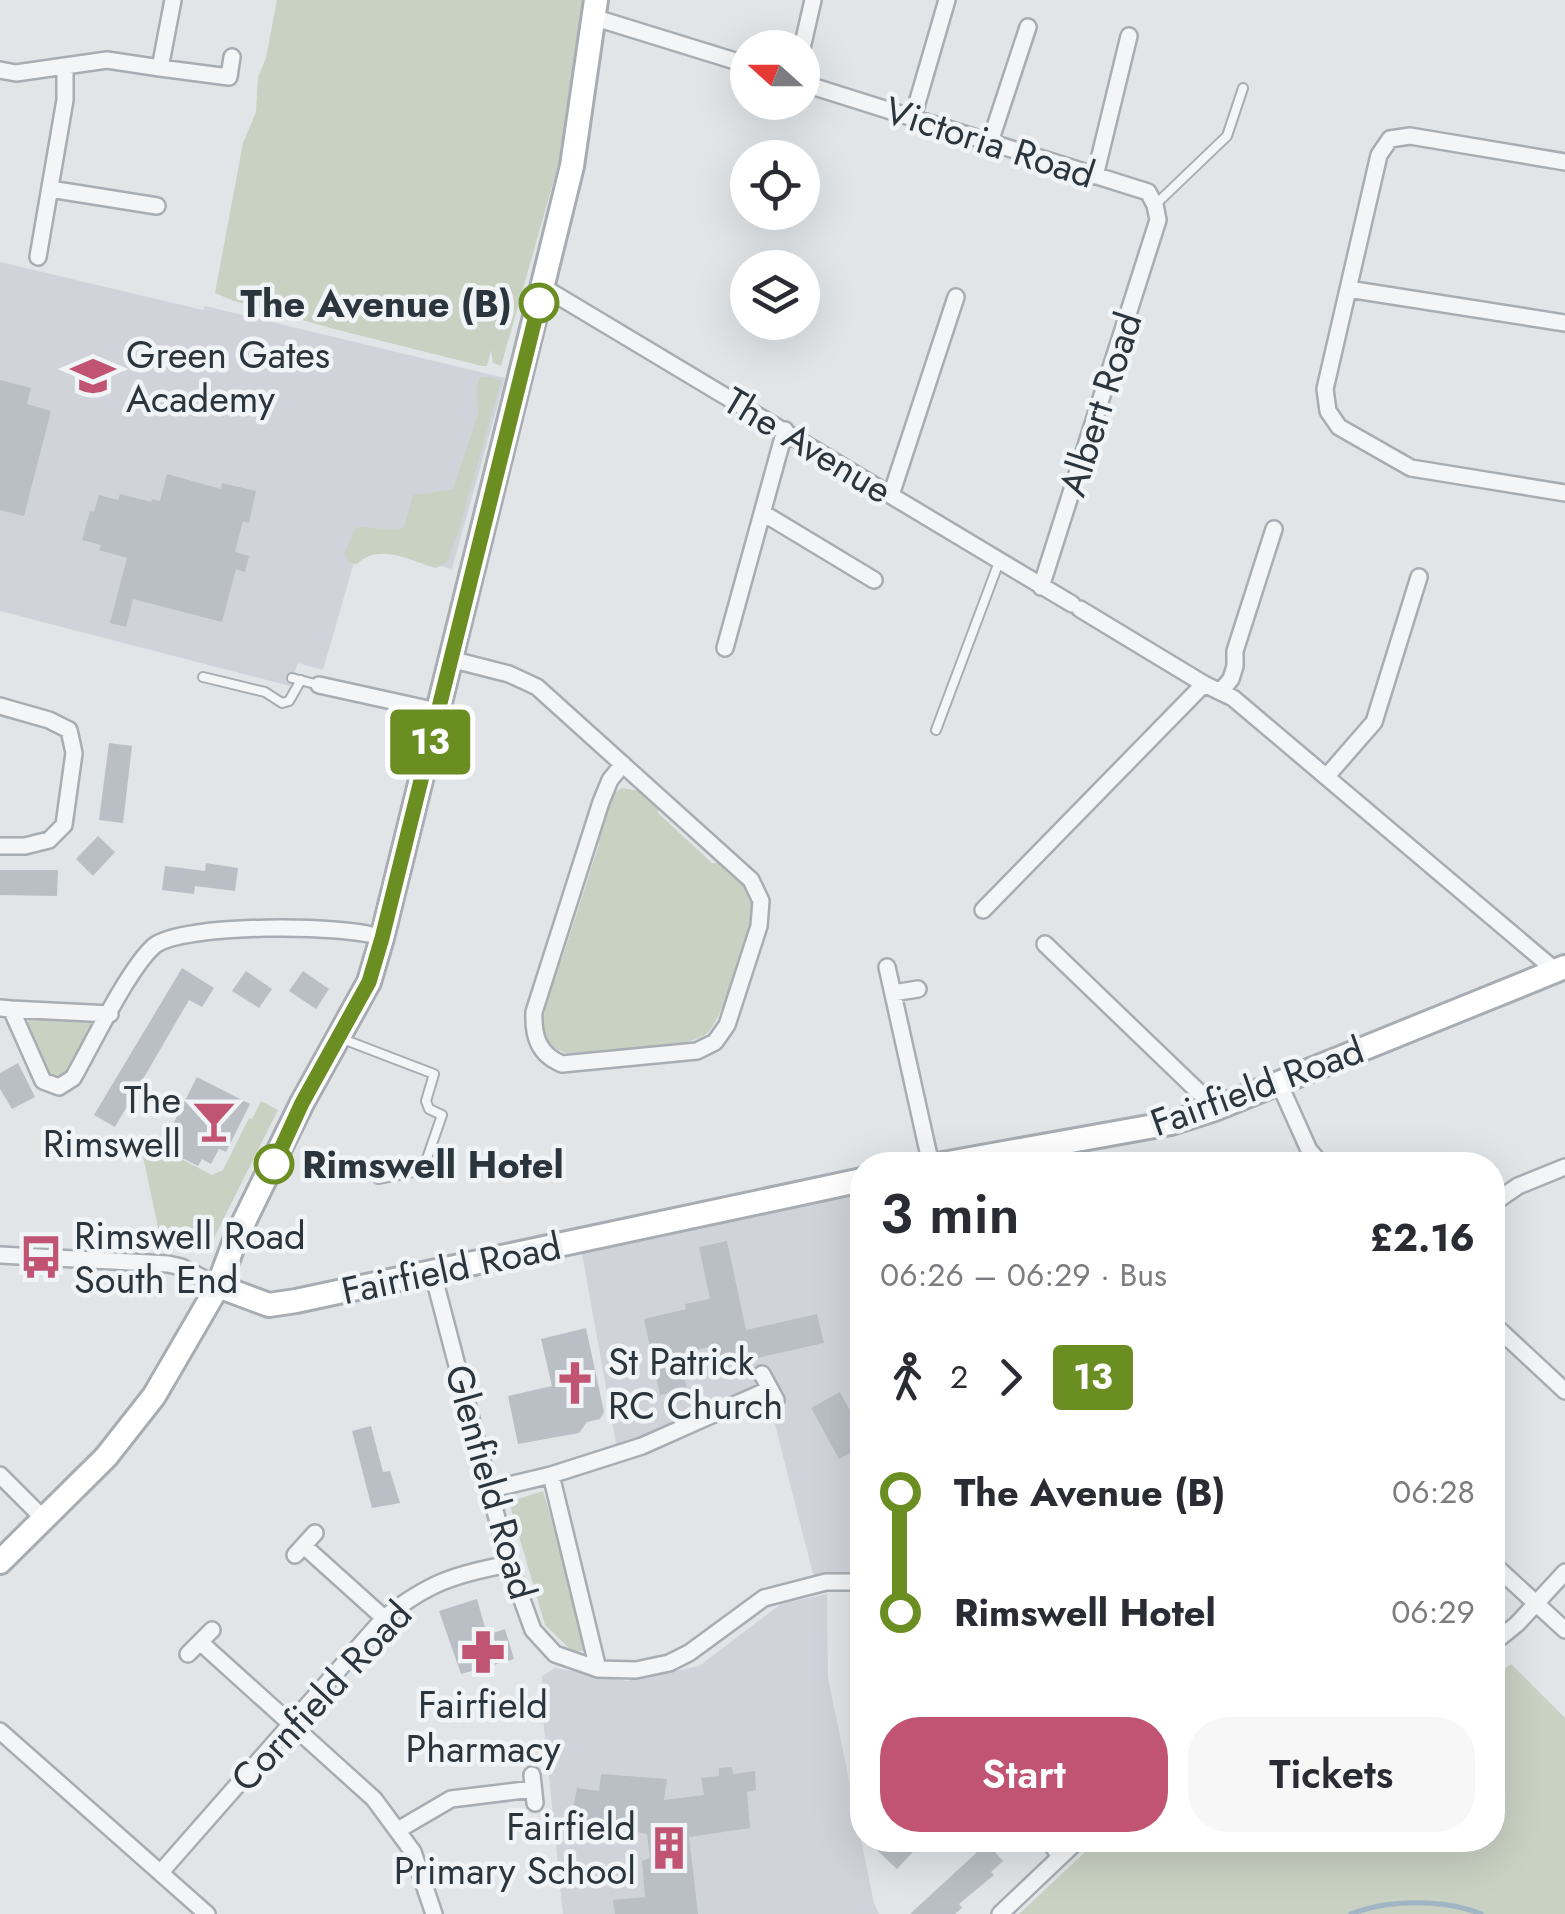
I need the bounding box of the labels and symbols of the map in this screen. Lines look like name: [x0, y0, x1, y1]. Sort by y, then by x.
north arrow: [730, 30, 820, 120]
street label: Victoria Road: [878, 82, 1102, 202]
place label: The Avenue (B): [241, 276, 512, 331]
marker: The Avenue (B): [520, 284, 558, 322]
street label: Albert Road: [1044, 305, 1156, 503]
place label: Green Gates Academy: [126, 327, 330, 426]
school or university icon: Green Gates Academy: [69, 352, 117, 400]
street label: The Avenue: [714, 373, 902, 517]
line badge: 13: [385, 710, 475, 774]
street label: Fairfield Road: [1143, 1022, 1371, 1150]
place label: The Rimswell: [43, 1072, 181, 1171]
bar icon: The Rimswell: [190, 1097, 238, 1145]
place label: Rimswell Hotel: [302, 1137, 564, 1192]
marker: Rimswell Hotel: [255, 1145, 293, 1183]
place label: Rimswell Road South End: [74, 1208, 306, 1307]
street label: Fairfield Road: [336, 1218, 566, 1318]
bus stop icon: Rimswell Road South End: [17, 1233, 65, 1281]
place label: St Patrick RC Church: [608, 1334, 783, 1433]
street label: Glenfield Road: [431, 1358, 551, 1606]
church icon: St Patrick RC Church: [551, 1359, 599, 1407]
street label: Cornfield Road: [218, 1588, 424, 1804]
pharmacy icon: Fairfield Pharmacy: [459, 1628, 507, 1676]
place label: Fairfield Pharmacy: [406, 1677, 561, 1776]
place label: Fairfield Primary School: [394, 1799, 636, 1898]
building icon: Fairfield Primary School: [645, 1824, 693, 1872]

